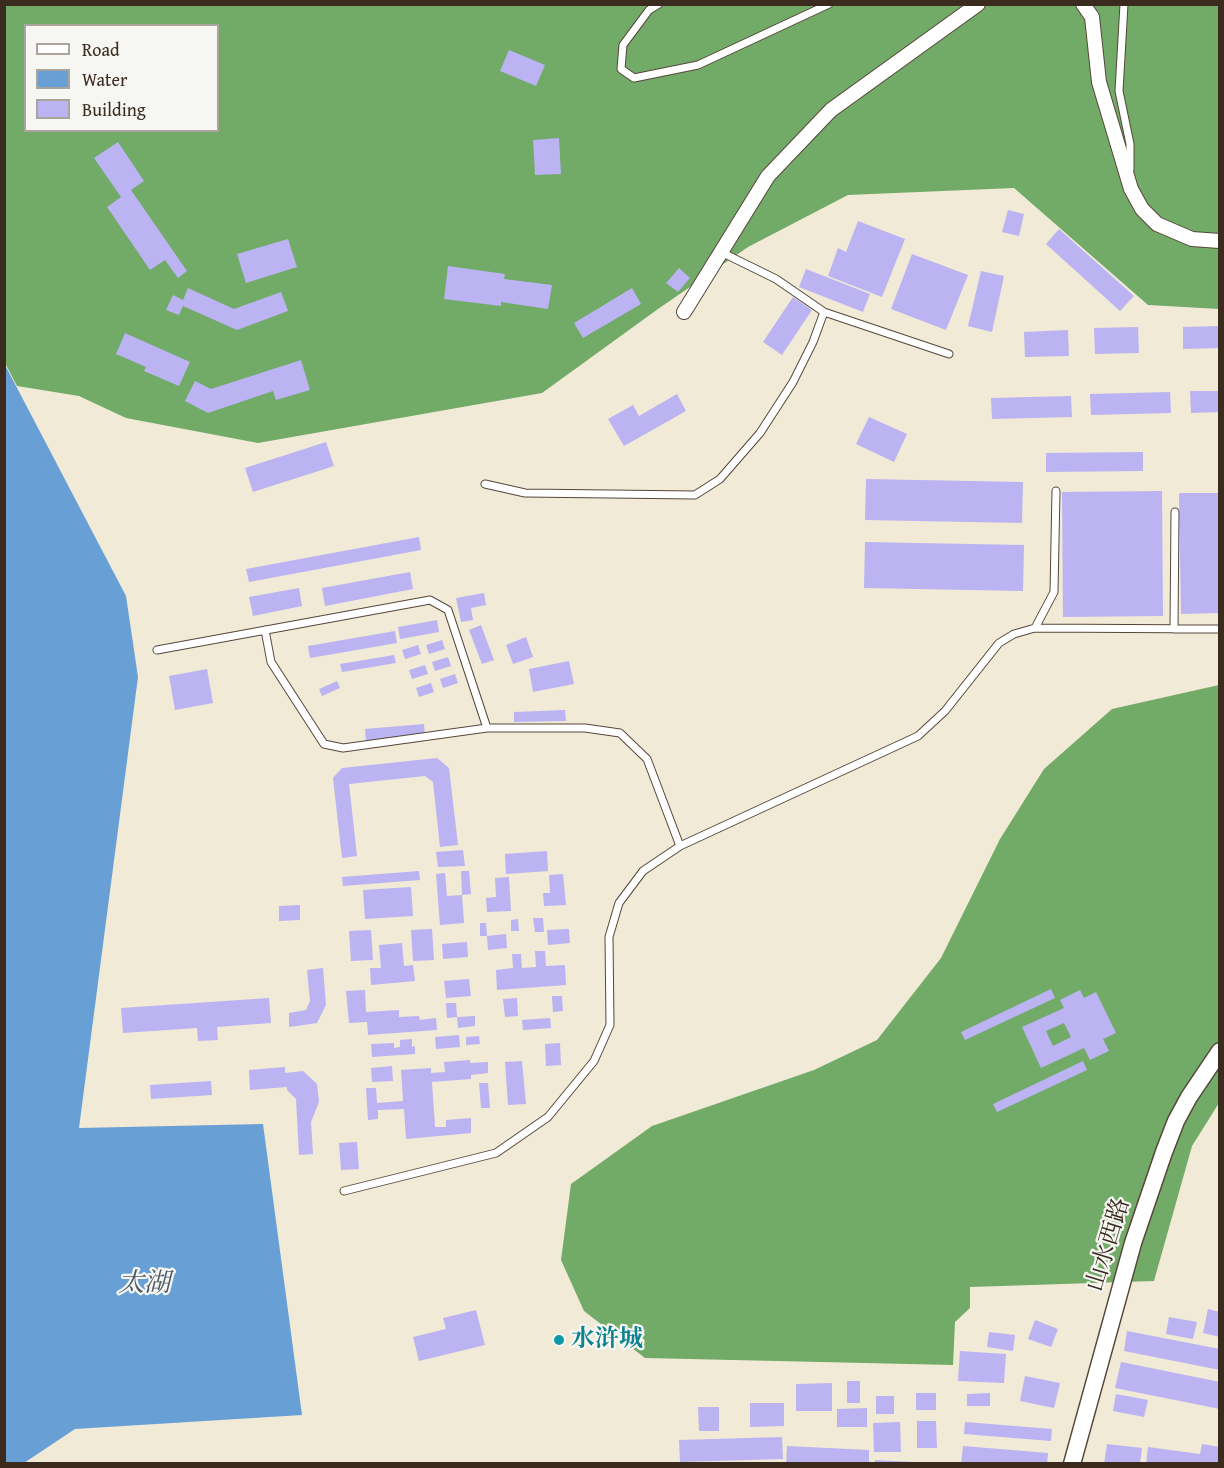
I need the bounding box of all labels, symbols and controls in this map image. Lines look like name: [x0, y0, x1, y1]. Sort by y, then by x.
legend: [24, 24, 219, 132]
text: Road: [82, 36, 120, 63]
text: Water: [82, 66, 127, 93]
text: Building: [82, 96, 146, 123]
street label: 山水西路: [1081, 1195, 1137, 1295]
water label: 太湖: [118, 1268, 170, 1300]
place label: 水浒城: [571, 1326, 643, 1354]
marker: 水浒城: [552, 1333, 566, 1347]

